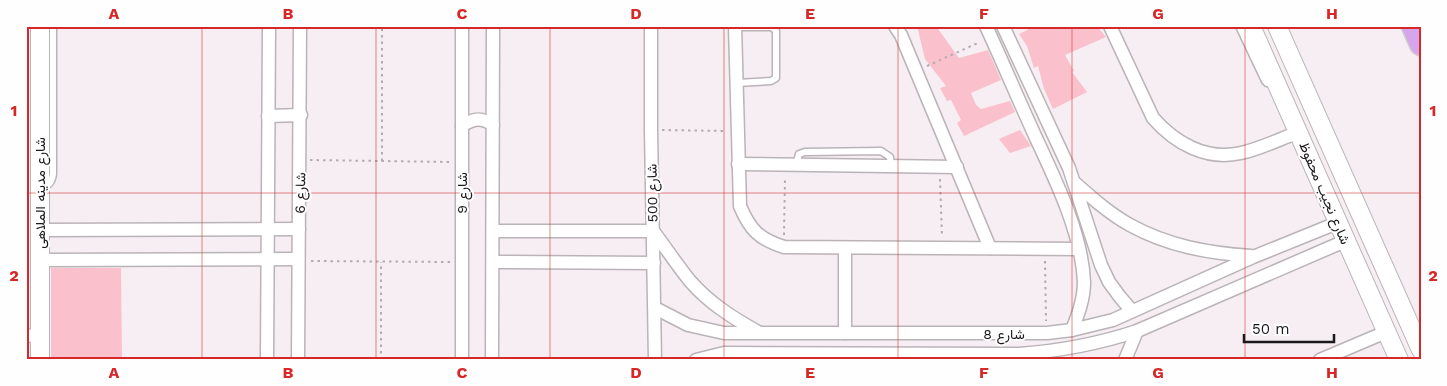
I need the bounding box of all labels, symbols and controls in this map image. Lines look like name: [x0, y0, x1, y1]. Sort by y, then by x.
text: A: [109, 4, 120, 23]
text: B: [283, 4, 294, 23]
text: C: [457, 4, 468, 23]
text: D: [630, 4, 642, 23]
text: E: [805, 4, 815, 23]
text: F: [979, 4, 989, 23]
text: G: [1152, 4, 1164, 23]
text: H: [1326, 4, 1338, 23]
text: 1: [11, 101, 17, 120]
text: 1: [1430, 101, 1436, 120]
street label: شارع مدينه الملاهى: [32, 137, 51, 249]
street label: شارع نجيب محفوظ: [1293, 139, 1354, 248]
street label: شارع 500: [643, 164, 664, 222]
street label: شارع 6: [292, 172, 311, 214]
street label: شارع 9: [454, 172, 473, 214]
text: 2: [9, 266, 19, 285]
text: 2: [1428, 266, 1438, 285]
scale bar: [1244, 311, 1334, 343]
text: 50 m: [1252, 320, 1289, 338]
street label: شارع 8: [983, 326, 1025, 345]
text: A: [109, 363, 120, 382]
text: B: [283, 363, 294, 382]
text: C: [457, 363, 468, 382]
text: D: [630, 363, 642, 382]
text: E: [805, 363, 815, 382]
text: F: [979, 363, 989, 382]
text: G: [1152, 363, 1164, 382]
text: H: [1326, 363, 1338, 382]

